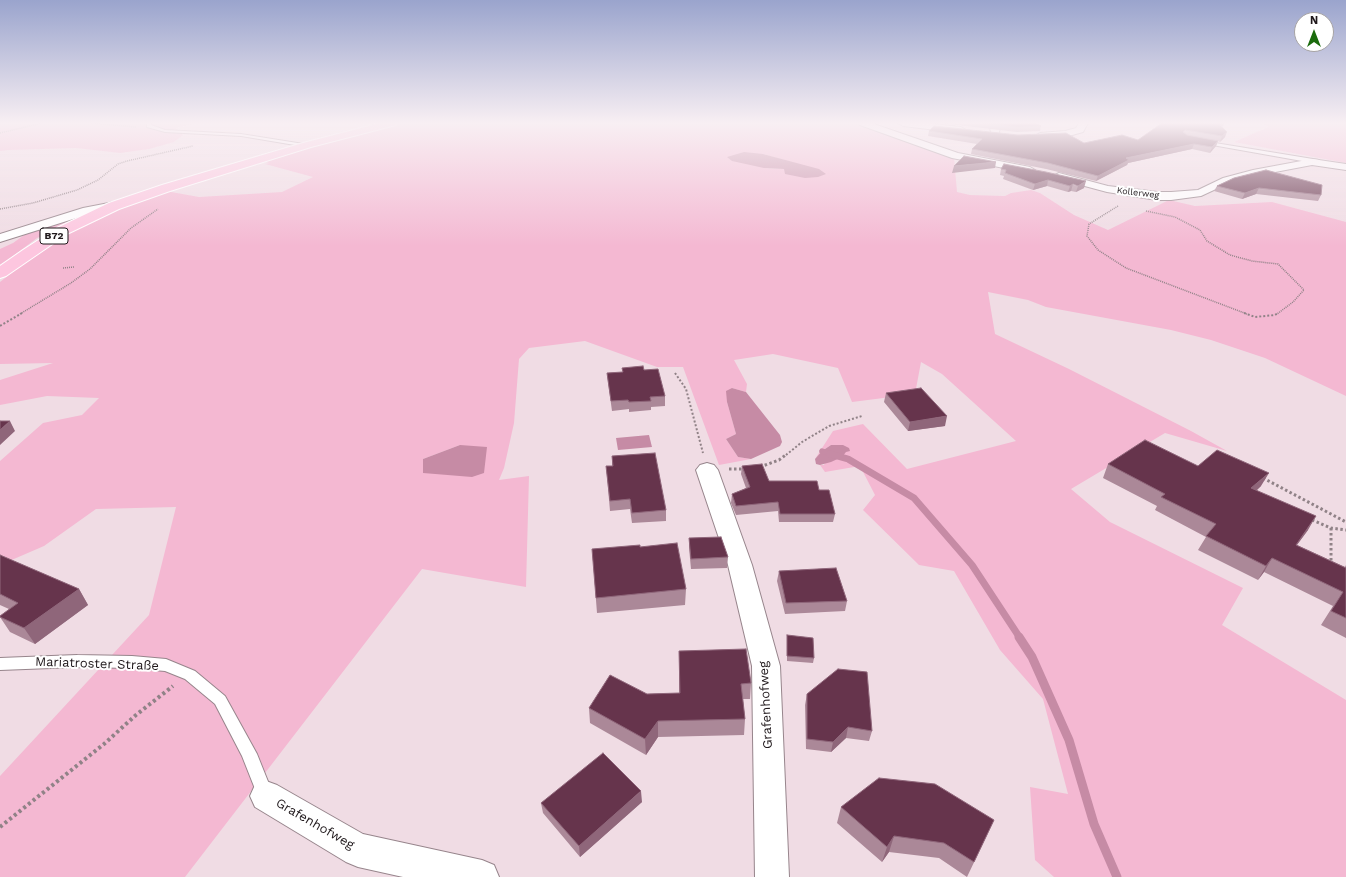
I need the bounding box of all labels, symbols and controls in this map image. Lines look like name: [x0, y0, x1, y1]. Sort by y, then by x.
north arrow: [1294, 12, 1334, 52]
text: N: [1310, 14, 1318, 27]
street label: Kollerweg: [1116, 185, 1160, 201]
road number: B72: [40, 228, 68, 244]
street label: Mariatroster Straße: [35, 654, 159, 674]
street label: Grafenhofweg: [756, 661, 776, 749]
street label: Grafenhofweg: [273, 795, 357, 853]

